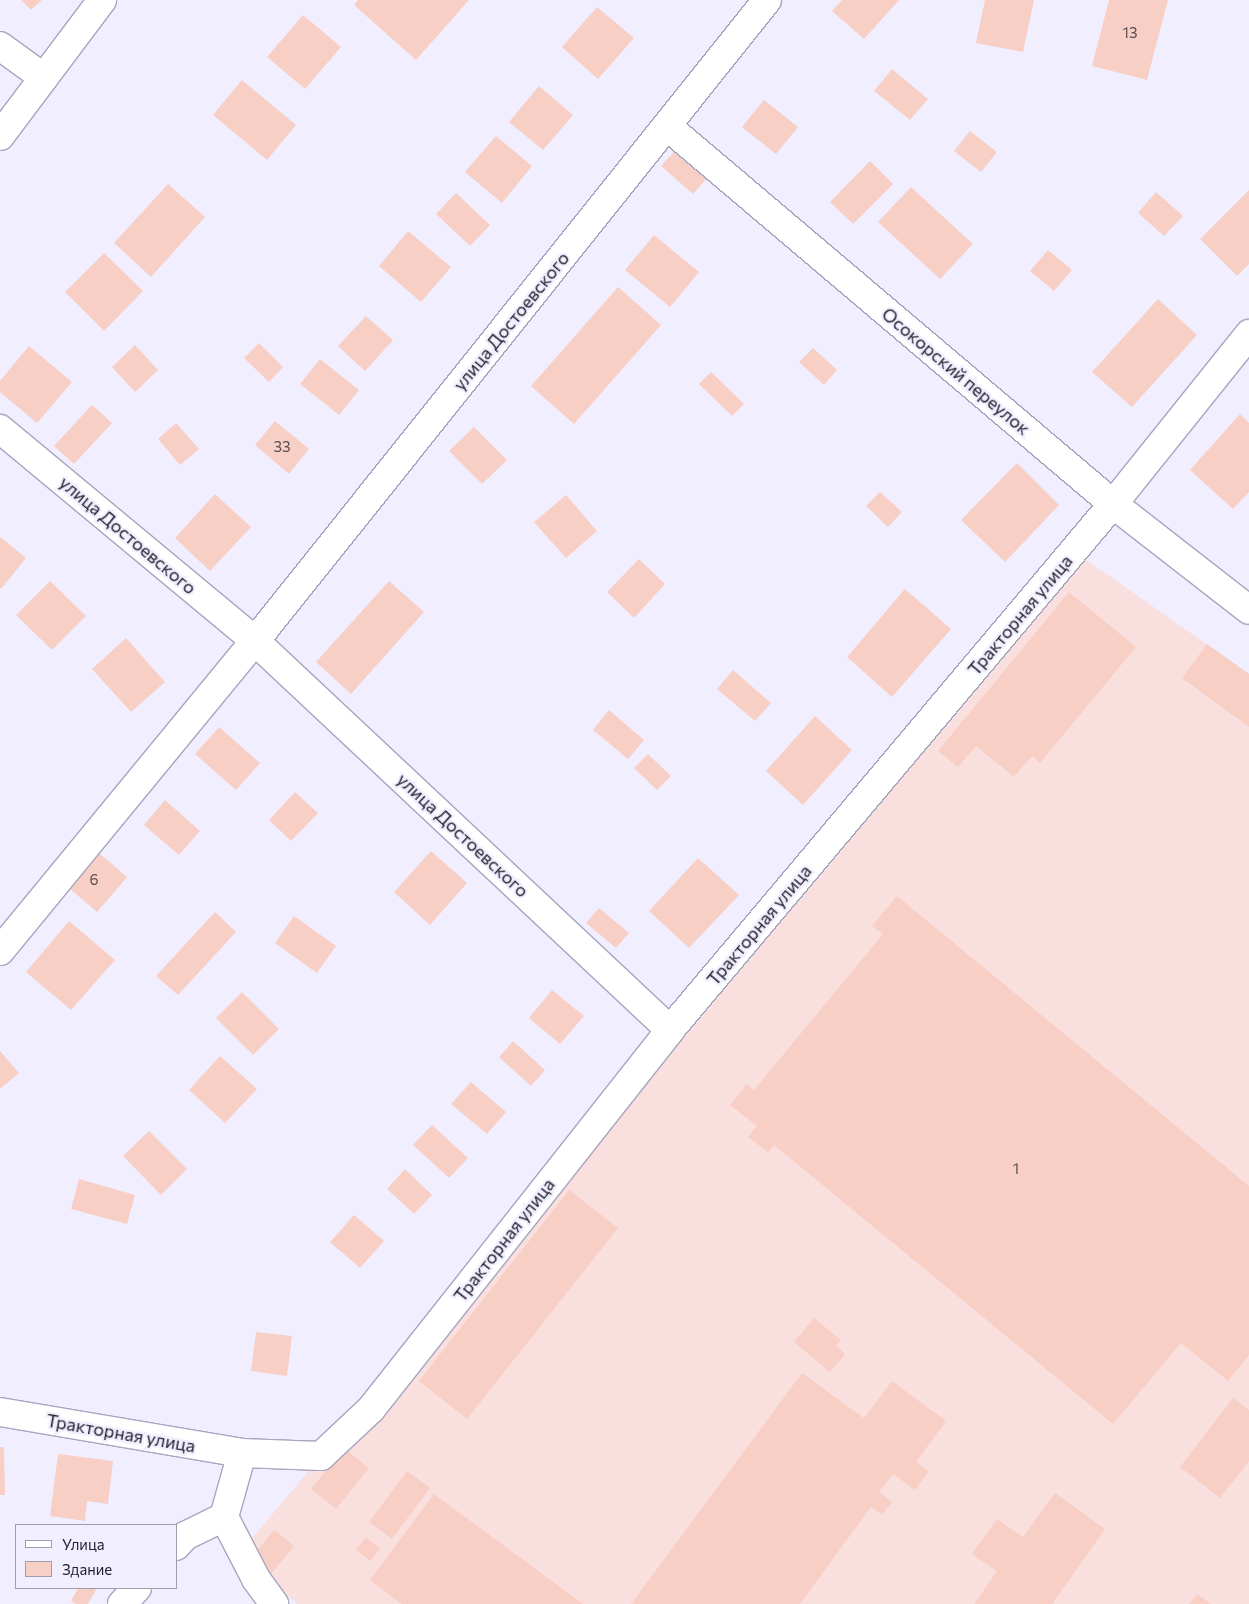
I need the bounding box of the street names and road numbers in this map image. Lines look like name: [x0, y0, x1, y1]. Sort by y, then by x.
street label: улица Достоевского: [448, 247, 574, 395]
street label: Осокорский переулок: [878, 303, 1034, 439]
street label: улица Достоевского: [55, 471, 201, 599]
street label: Тракторная улица: [963, 550, 1077, 680]
street label: улица Достоевского: [393, 768, 533, 902]
street label: Тракторная улица: [702, 860, 816, 990]
street label: Тракторная улица: [449, 1174, 559, 1306]
street label: Тракторная улица: [45, 1409, 197, 1457]

